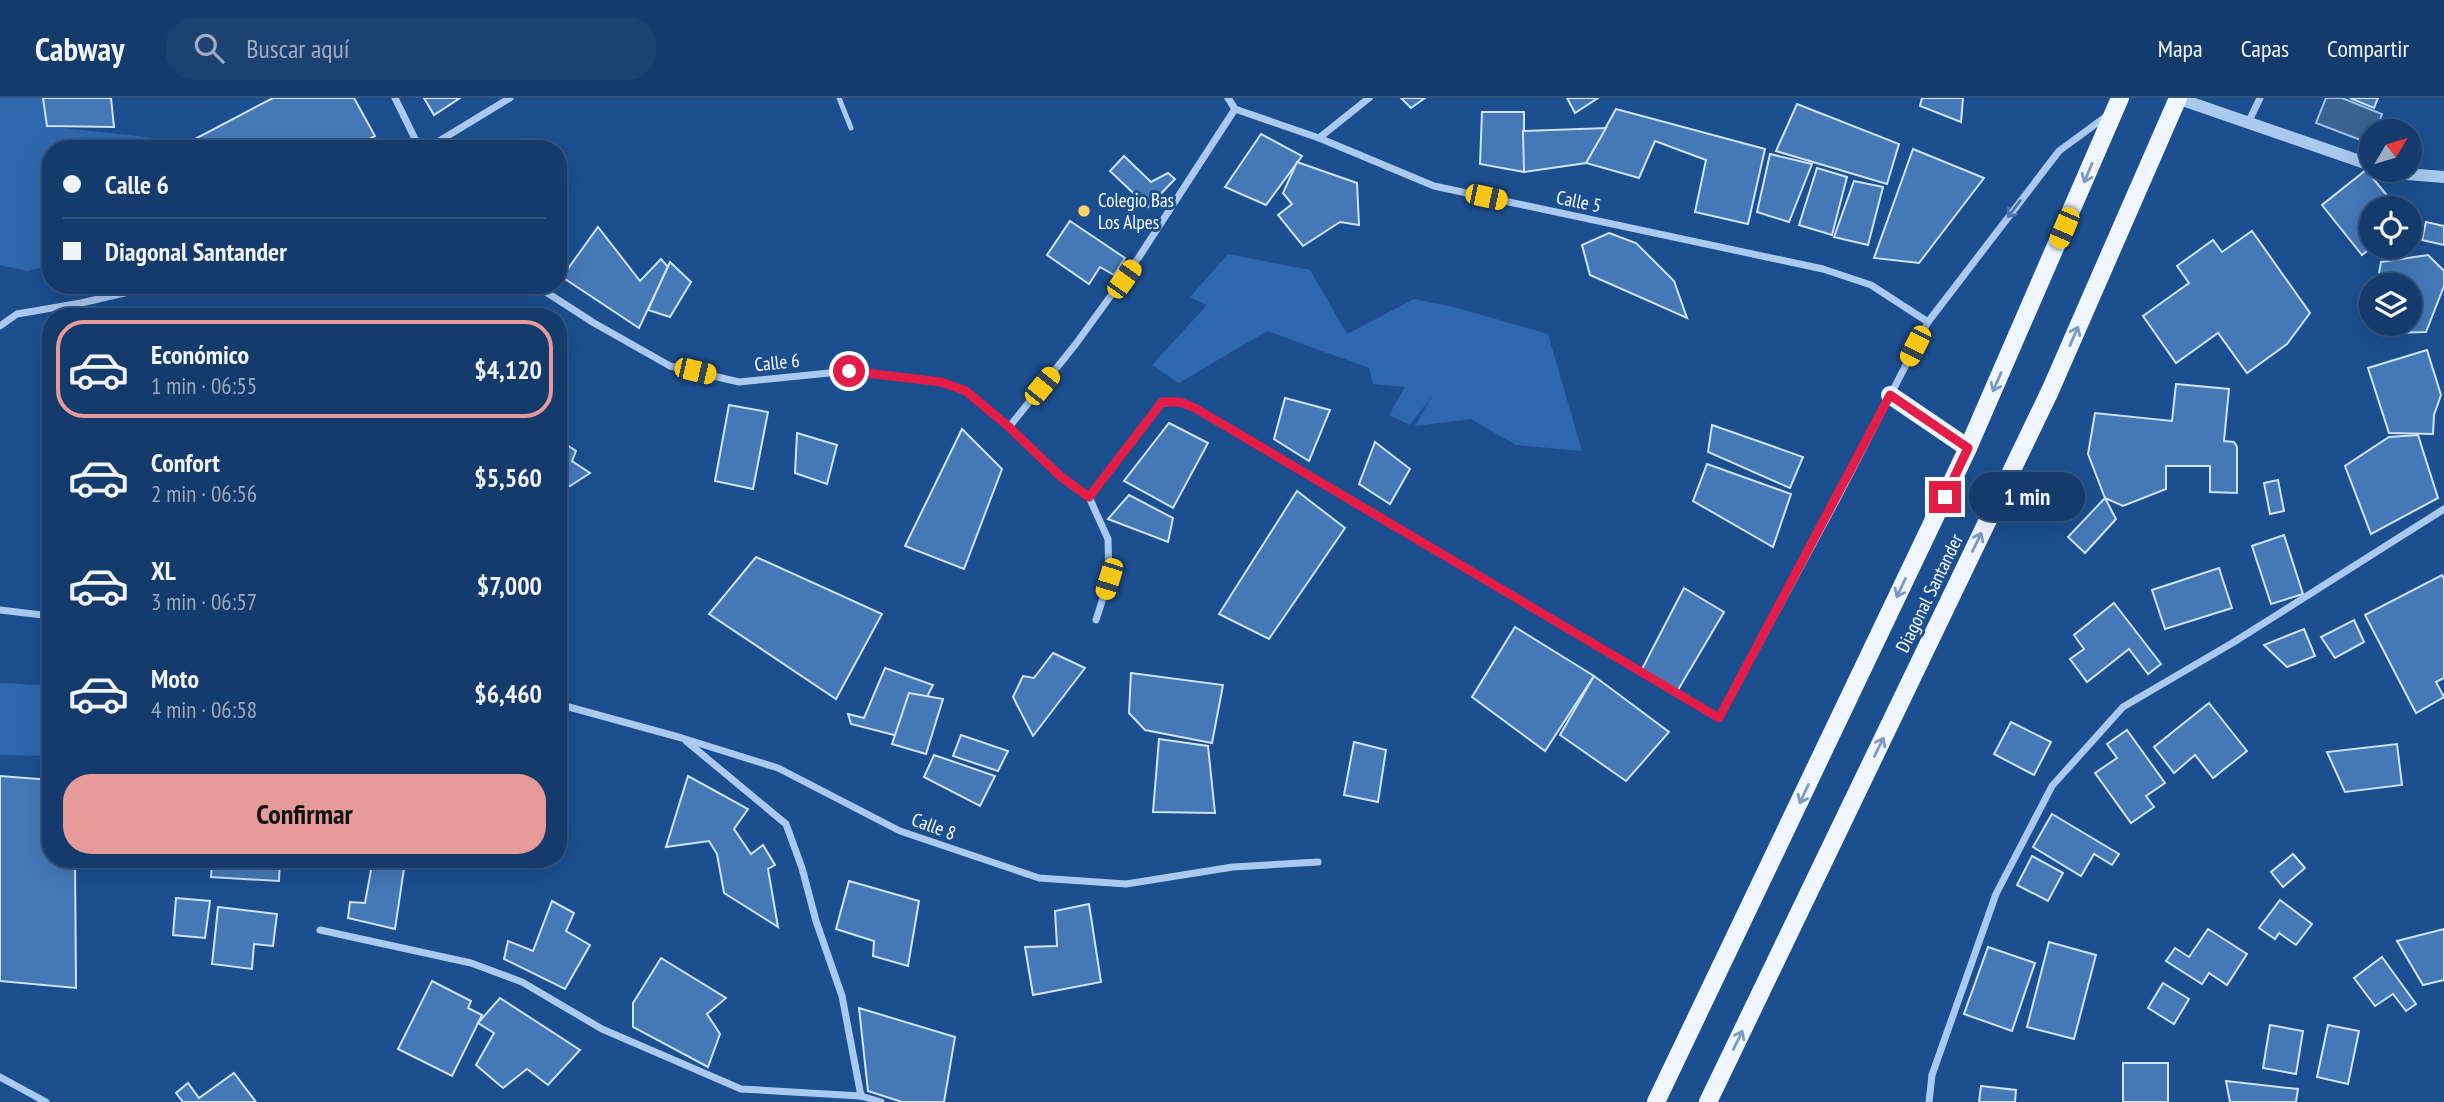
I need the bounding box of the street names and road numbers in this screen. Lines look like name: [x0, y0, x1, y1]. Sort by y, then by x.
street label: Calle 5: [1554, 185, 1604, 217]
street label: Calle 6: [753, 348, 801, 376]
street label: Diagonal Santander: [1890, 529, 1968, 656]
street label: Calle 8: [909, 807, 959, 845]

